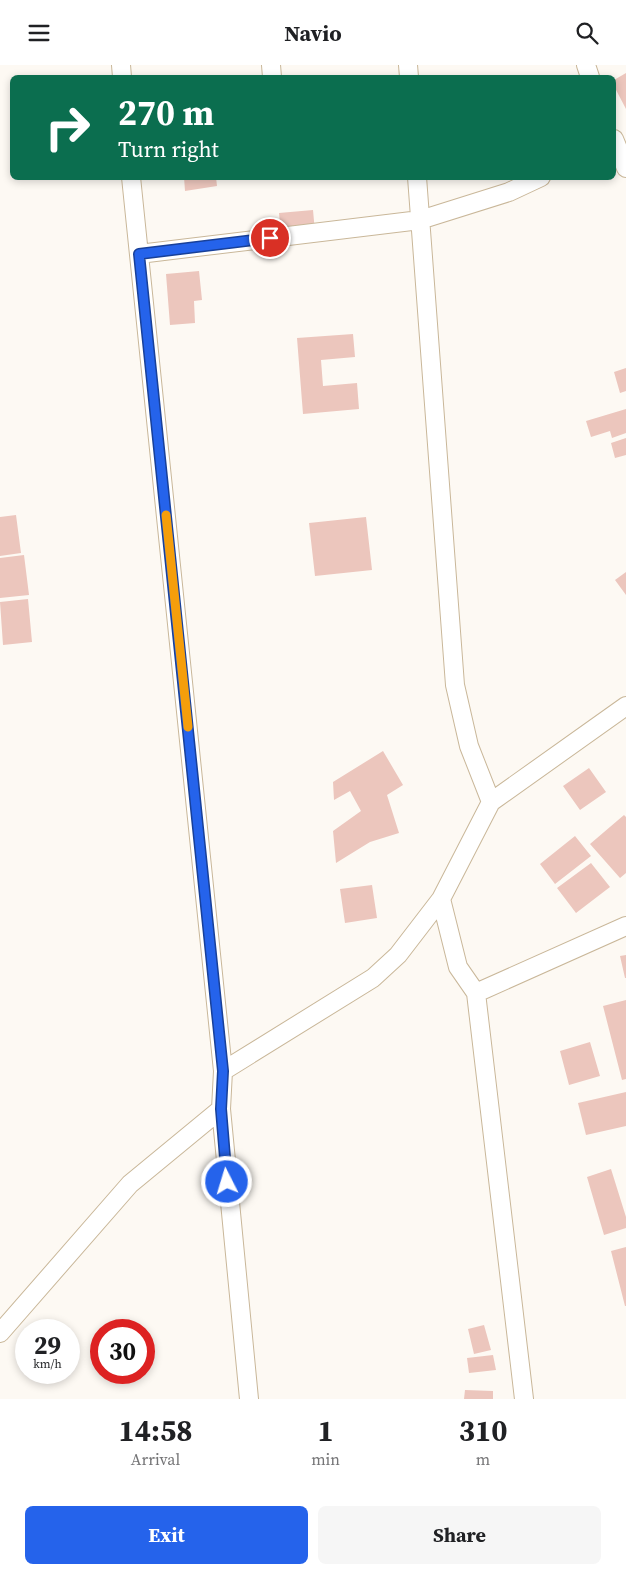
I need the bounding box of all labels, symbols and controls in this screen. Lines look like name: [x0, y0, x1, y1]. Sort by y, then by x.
text: Navio: [284, 18, 342, 48]
icon: menu: [25, 19, 53, 47]
icon: search: [573, 19, 601, 47]
text: 270 m: [118, 89, 214, 137]
icon: right: [35, 95, 100, 160]
text: Turn right: [118, 134, 219, 164]
pin: [249, 217, 291, 259]
icon: arrive: [256, 224, 284, 252]
position arrow: [200, 1155, 252, 1207]
speed limit sign: 30: [90, 1319, 155, 1384]
text: 29: [34, 1328, 61, 1362]
text: km/h: [33, 1356, 62, 1372]
text: 14:58: [119, 1410, 193, 1451]
text: 1: [317, 1410, 334, 1451]
text: 310: [459, 1410, 507, 1451]
text: Arrival: [131, 1448, 180, 1470]
text: min: [311, 1448, 340, 1470]
text: m: [476, 1448, 490, 1470]
button: Exit: [25, 1506, 308, 1564]
button: Share: [318, 1506, 601, 1564]

